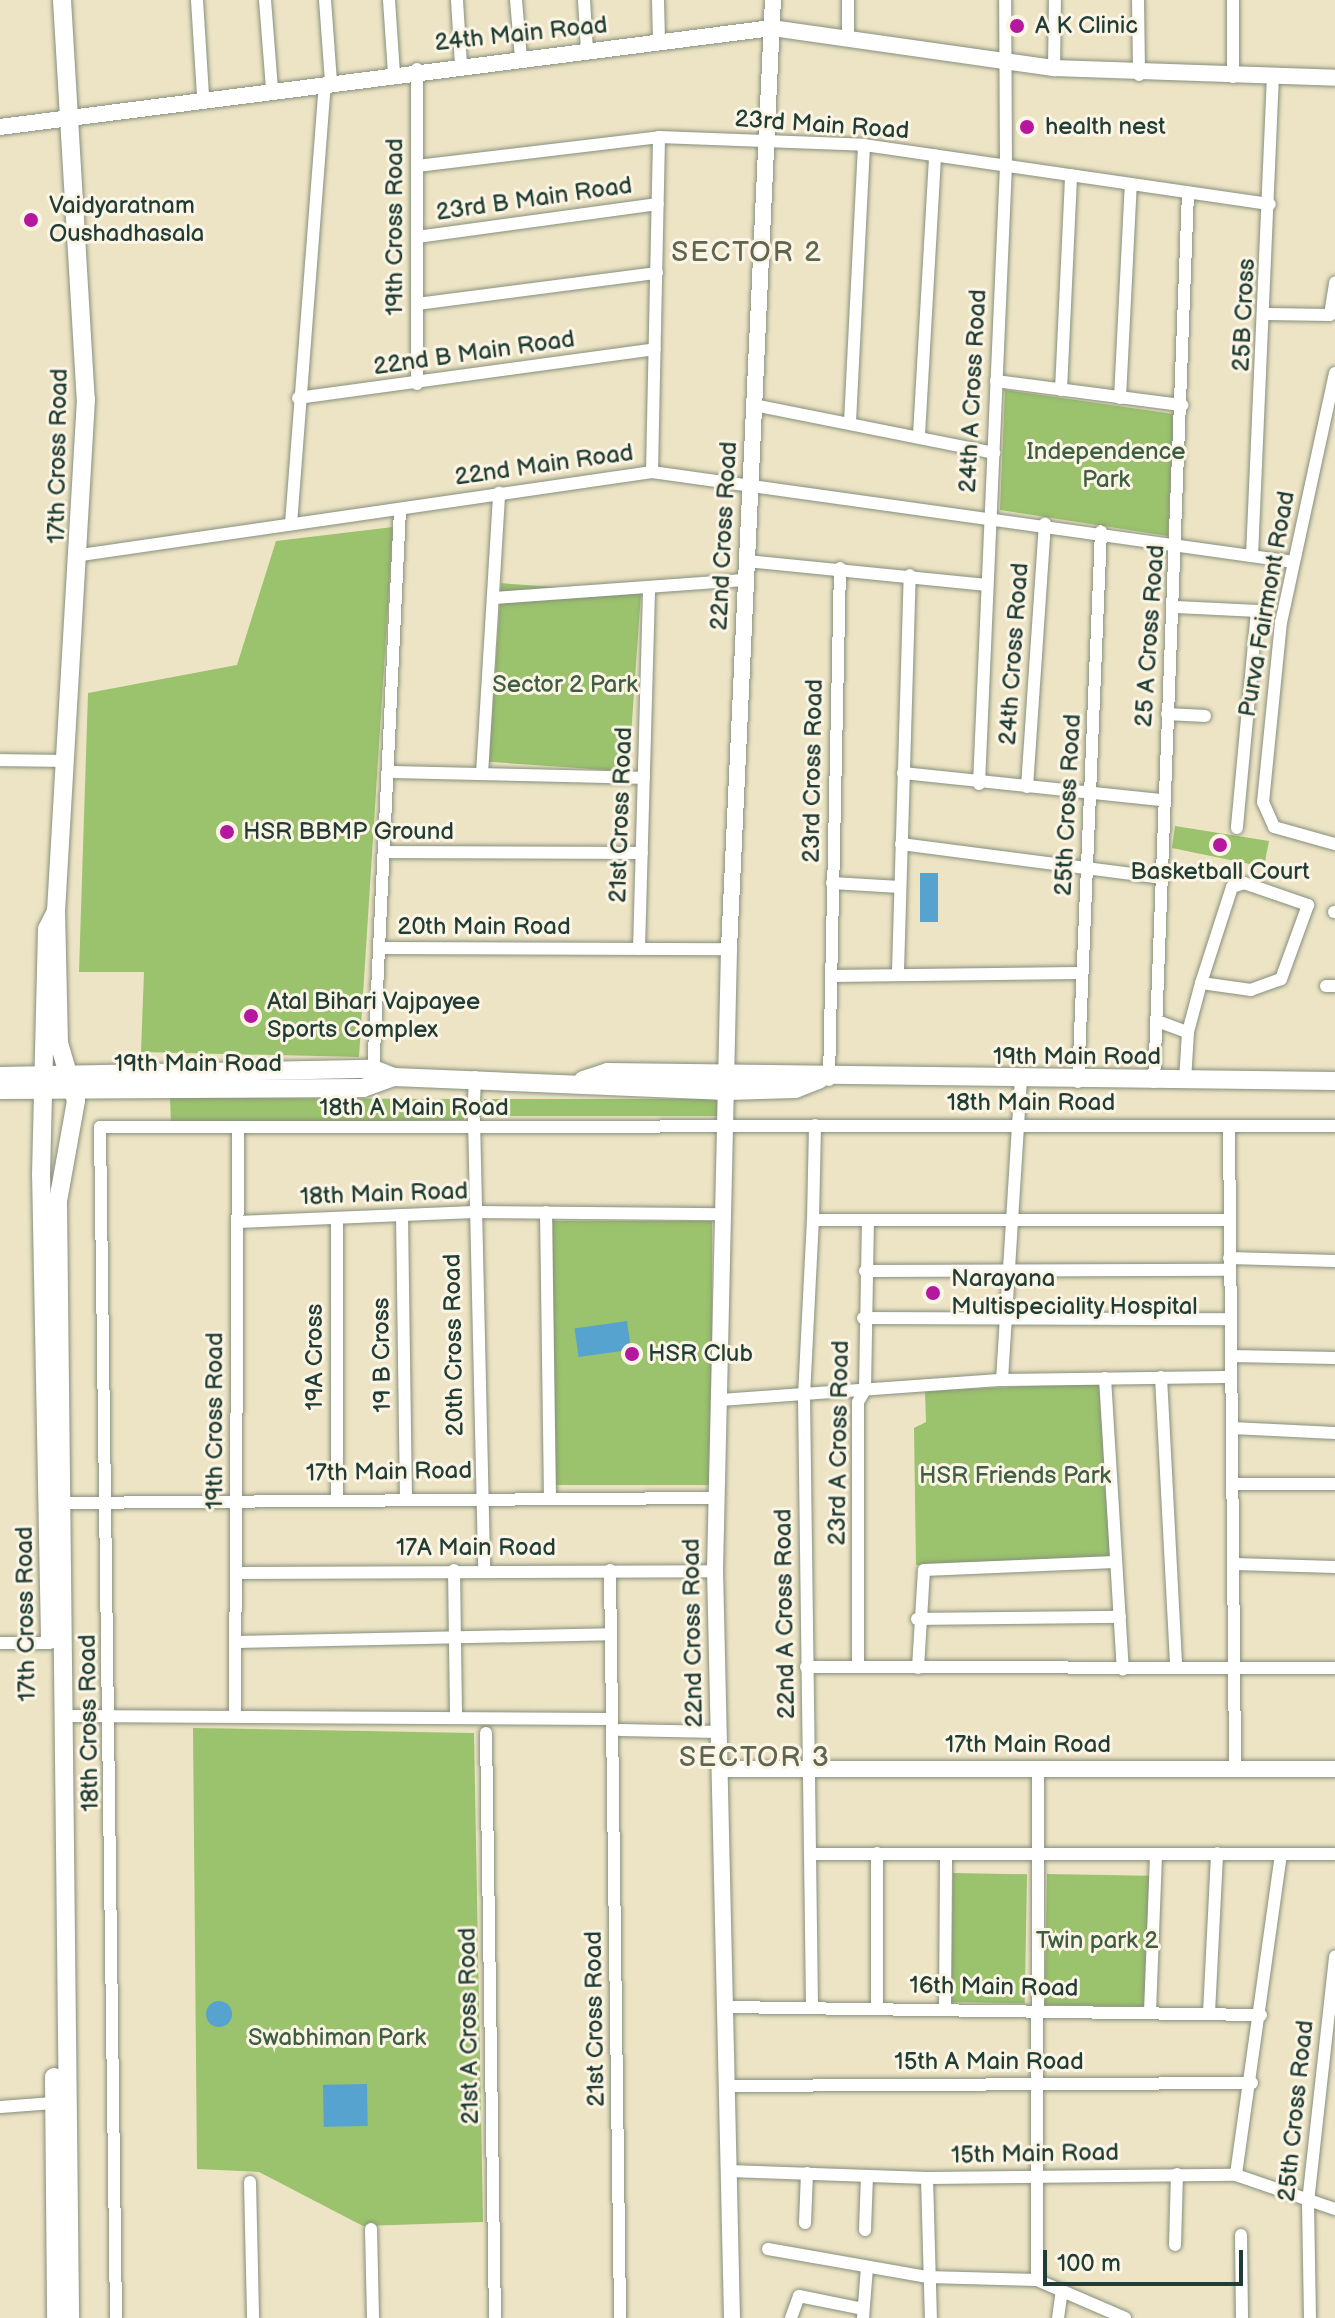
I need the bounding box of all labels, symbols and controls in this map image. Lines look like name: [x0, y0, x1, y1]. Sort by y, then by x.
street label: 24th Main Road: [433, 11, 609, 57]
place label: A K Clinic: [1035, 12, 1138, 40]
marker: A K Clinic: [1006, 15, 1028, 37]
street label: 23rd Main Road: [734, 105, 910, 145]
place label: health nest: [1045, 113, 1166, 141]
marker: health nest: [1016, 116, 1038, 138]
street label: 19th Cross Road: [381, 138, 409, 316]
street label: 23rd B Main Road: [434, 171, 634, 227]
place label: Vaidyaratnam Oushadhasala: [49, 192, 204, 248]
marker: Vaidyaratnam Oushadhasala: [20, 209, 42, 231]
district label: SECTOR 2: [671, 236, 823, 270]
street label: 25B Cross: [1227, 258, 1261, 372]
street label: 24th A Cross Road: [953, 288, 993, 494]
street label: 22nd B Main Road: [371, 325, 577, 381]
street label: 17th Cross Road: [42, 368, 74, 544]
street label: 22nd Main Road: [453, 438, 635, 492]
park label: Independence Park: [1026, 438, 1186, 494]
street label: 22nd Cross Road: [705, 441, 743, 631]
street label: Purva Fairmont Road: [1233, 489, 1301, 719]
street label: 25 A Cross Road: [1129, 544, 1171, 728]
street label: 24th Cross Road: [993, 562, 1035, 746]
park label: Sector 2 Park: [492, 671, 638, 699]
street label: 23rd Cross Road: [797, 679, 829, 863]
street label: 25th Cross Road: [1049, 713, 1087, 897]
street label: 21st Cross Road: [604, 727, 638, 903]
place label: HSR BBMP Ground: [243, 818, 454, 846]
marker: HSR BBMP Ground: [218, 823, 236, 841]
marker: Basketball Court: [1211, 836, 1229, 854]
place label: Basketball Court: [1130, 858, 1310, 886]
street label: 20th Main Road: [397, 913, 571, 941]
place label: Atal Bihari Vajpayee Sports Complex: [267, 988, 481, 1044]
marker: Atal Bihari Vajpayee Sports Complex: [242, 1007, 260, 1025]
street label: 19th Main Road: [993, 1043, 1161, 1071]
street label: 19th Main Road: [114, 1050, 282, 1078]
street label: 18th Main Road: [947, 1089, 1115, 1117]
street label: 18th A Main Road: [319, 1094, 509, 1122]
street label: 18th Main Road: [299, 1177, 469, 1211]
street label: 20th Cross Road: [438, 1253, 470, 1437]
place label: Narayana Multispeciality Hospital: [951, 1265, 1199, 1321]
marker: Narayana Multispeciality Hospital: [922, 1282, 944, 1304]
street label: 19 B Cross: [367, 1297, 397, 1413]
street label: 19A Cross: [301, 1304, 329, 1410]
street label: 19th Cross Road: [201, 1332, 229, 1510]
place label: HSR Club: [648, 1340, 753, 1368]
street label: 23rd A Cross Road: [823, 1340, 855, 1546]
marker: HSR Club: [623, 1345, 641, 1363]
street label: 17th Main Road: [306, 1456, 472, 1488]
park label: HSR Friends Park: [919, 1462, 1111, 1490]
street label: 22nd A Cross Road: [769, 1509, 801, 1719]
street label: 17th Cross Road: [10, 1526, 42, 1702]
street label: 17A Main Road: [396, 1534, 556, 1562]
street label: 22nd Cross Road: [677, 1538, 709, 1728]
street label: 18th Cross Road: [73, 1634, 105, 1812]
street label: 17th Main Road: [945, 1731, 1111, 1759]
district label: SECTOR 3: [679, 1741, 831, 1775]
street label: 21st A Cross Road: [453, 1927, 485, 2125]
park label: Twin park 2: [1036, 1927, 1158, 1955]
street label: 21st Cross Road: [579, 1931, 611, 2107]
street label: 16th Main Road: [909, 1971, 1079, 2003]
street label: 25th Cross Road: [1272, 2019, 1320, 2203]
park label: Swabhiman Park: [248, 2024, 426, 2052]
street label: 15th A Main Road: [894, 2048, 1084, 2076]
street label: 15th Main Road: [951, 2138, 1119, 2170]
scale bar: [1047, 2234, 1247, 2284]
text: 100 m: [1057, 2249, 1121, 2278]

